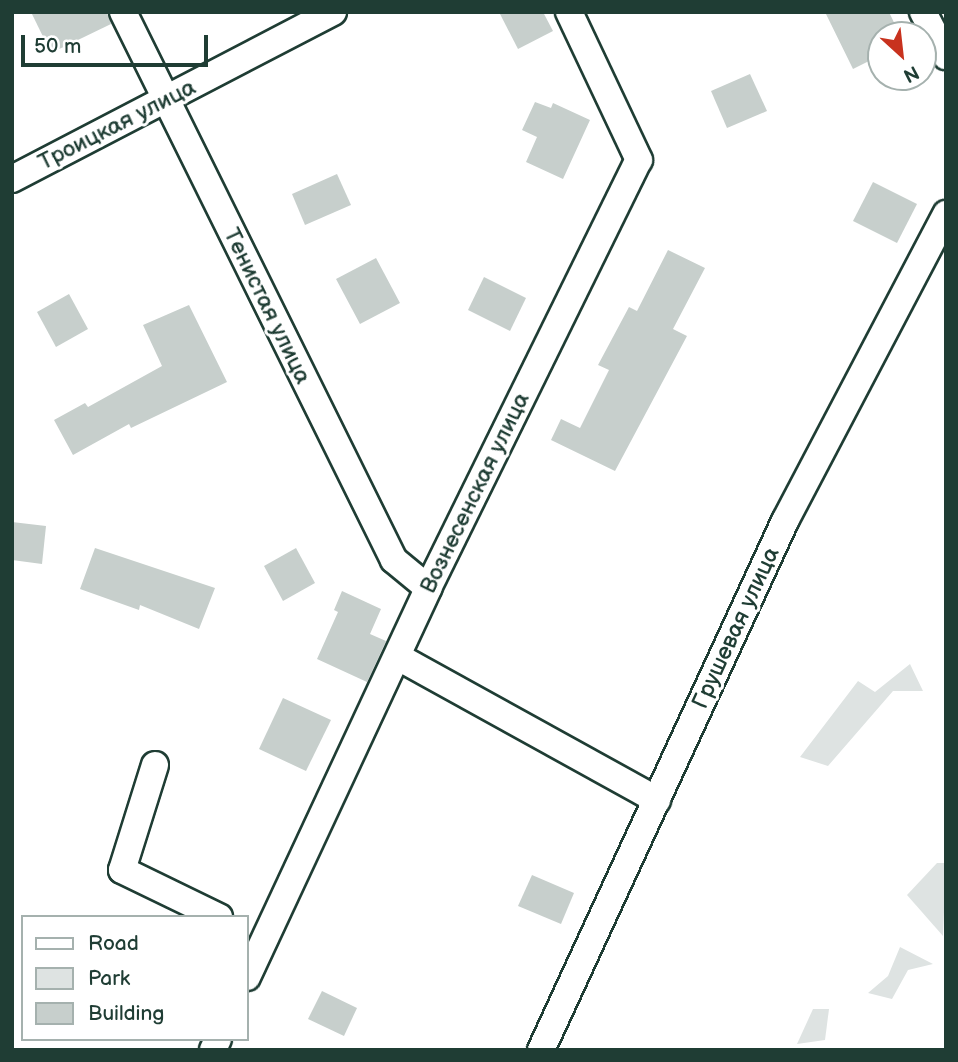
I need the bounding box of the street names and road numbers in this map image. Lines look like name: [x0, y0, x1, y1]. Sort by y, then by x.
street label: Троицкая улица: [34, 73, 200, 177]
street label: Тенистая улица: [217, 224, 317, 388]
street label: Вознесенская улица: [414, 388, 536, 598]
street label: Грушевая улица: [687, 543, 785, 713]

